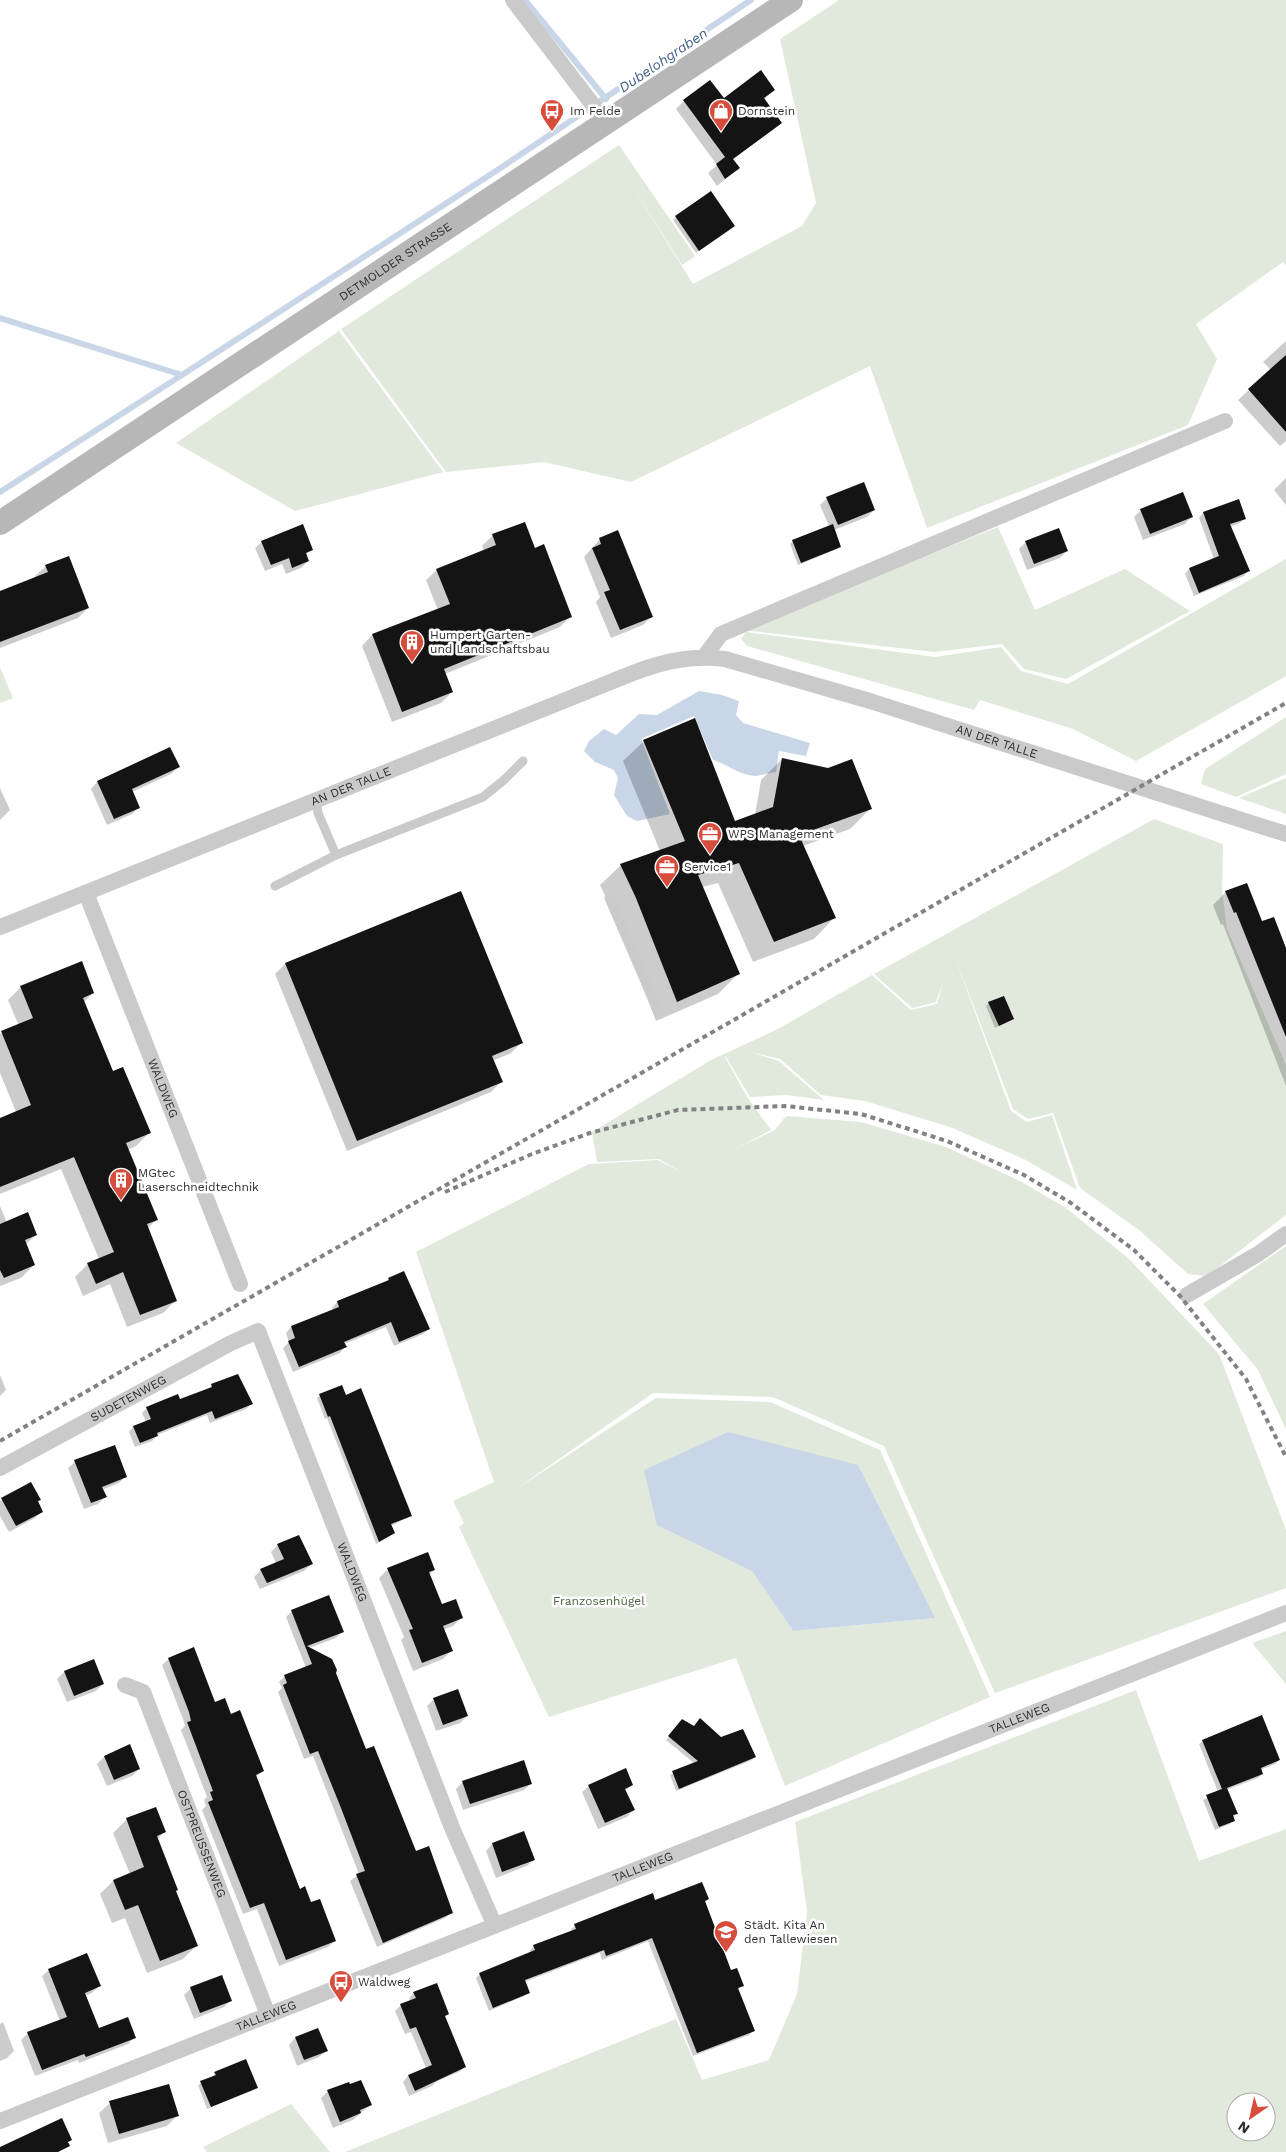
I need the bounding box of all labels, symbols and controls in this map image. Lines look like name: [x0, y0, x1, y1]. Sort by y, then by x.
water label: Dubelohgraben: [616, 25, 710, 95]
bus stop icon: Im Felde: [539, 98, 565, 132]
shop icon: Dornstein: [708, 98, 734, 132]
place label: Im Felde: [570, 104, 621, 118]
place label: Dornstein: [738, 104, 795, 118]
street label: DETMOLDER STRASSE: [337, 219, 455, 304]
place label: Humpert Garten- und Landschaftsbau: [430, 628, 550, 656]
building icon: Humpert Garten- und Landschaftsbau: [399, 629, 425, 663]
street label: AN DER TALLE: [954, 722, 1040, 761]
street label: AN DER TALLE: [309, 764, 393, 809]
office icon: WPS Management: [697, 821, 723, 855]
place label: WPS Management: [728, 827, 834, 841]
office icon: Service1: [654, 854, 680, 888]
place label: Service1: [684, 860, 731, 874]
street label: WALDWEG: [145, 1057, 181, 1120]
place label: MGtec Laserschneidtechnik: [138, 1166, 259, 1194]
building icon: MGtec Laserschneidtechnik: [108, 1167, 134, 1201]
street label: SUDETENWEG: [88, 1372, 169, 1425]
street label: WALDWEG: [334, 1540, 370, 1604]
park label: Franzosenhügel: [553, 1594, 645, 1608]
street label: TALLEWEG: [987, 1700, 1052, 1737]
street label: OSTPREUSSENWEG: [174, 1788, 229, 1900]
street label: TALLEWEG: [610, 1849, 675, 1885]
place label: Städt. Kita An den Tallewiesen: [744, 1918, 837, 1946]
school or university icon: Städt. Kita An den Tallewiesen: [713, 1919, 739, 1953]
bus stop icon: Waldweg: [328, 1969, 354, 2003]
place label: Waldweg: [358, 1975, 411, 1989]
street label: TALLEWEG: [234, 1998, 298, 2034]
north arrow: [1226, 2092, 1276, 2142]
text: N: [1235, 2118, 1253, 2137]

